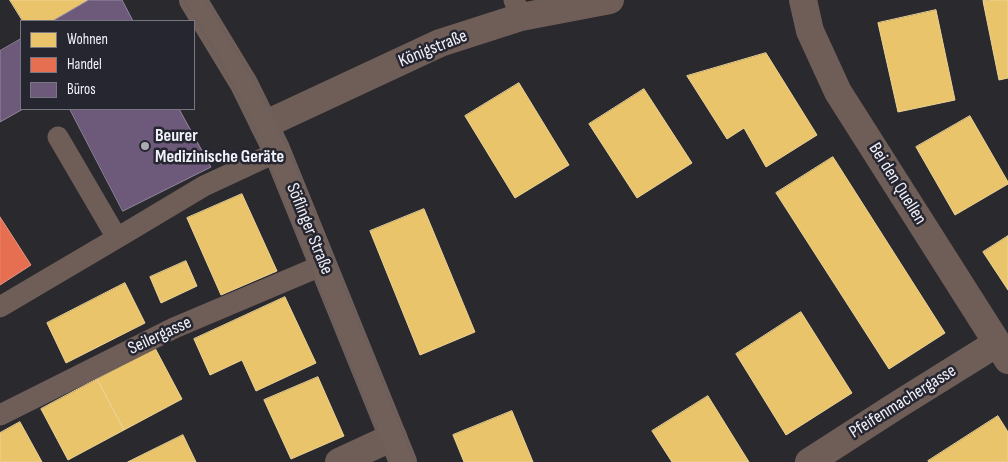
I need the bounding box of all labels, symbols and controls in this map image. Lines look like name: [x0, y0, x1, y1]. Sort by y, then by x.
legend: [20, 20, 195, 110]
street label: Königstraße: [396, 25, 470, 73]
text: Wohnen: [67, 30, 108, 49]
text: Handel: [67, 55, 102, 74]
text: Büros: [67, 80, 96, 99]
place label: Beurer Medizinische Geräte: [155, 125, 284, 168]
street label: Bei den Quellen: [863, 139, 931, 229]
marker: Beurer Medizinische Geräte: [139, 140, 151, 152]
street label: Söflinger Straße: [281, 180, 337, 278]
street label: Seilergasse: [125, 312, 195, 360]
street label: Pfeifenmachergasse: [846, 361, 960, 443]

